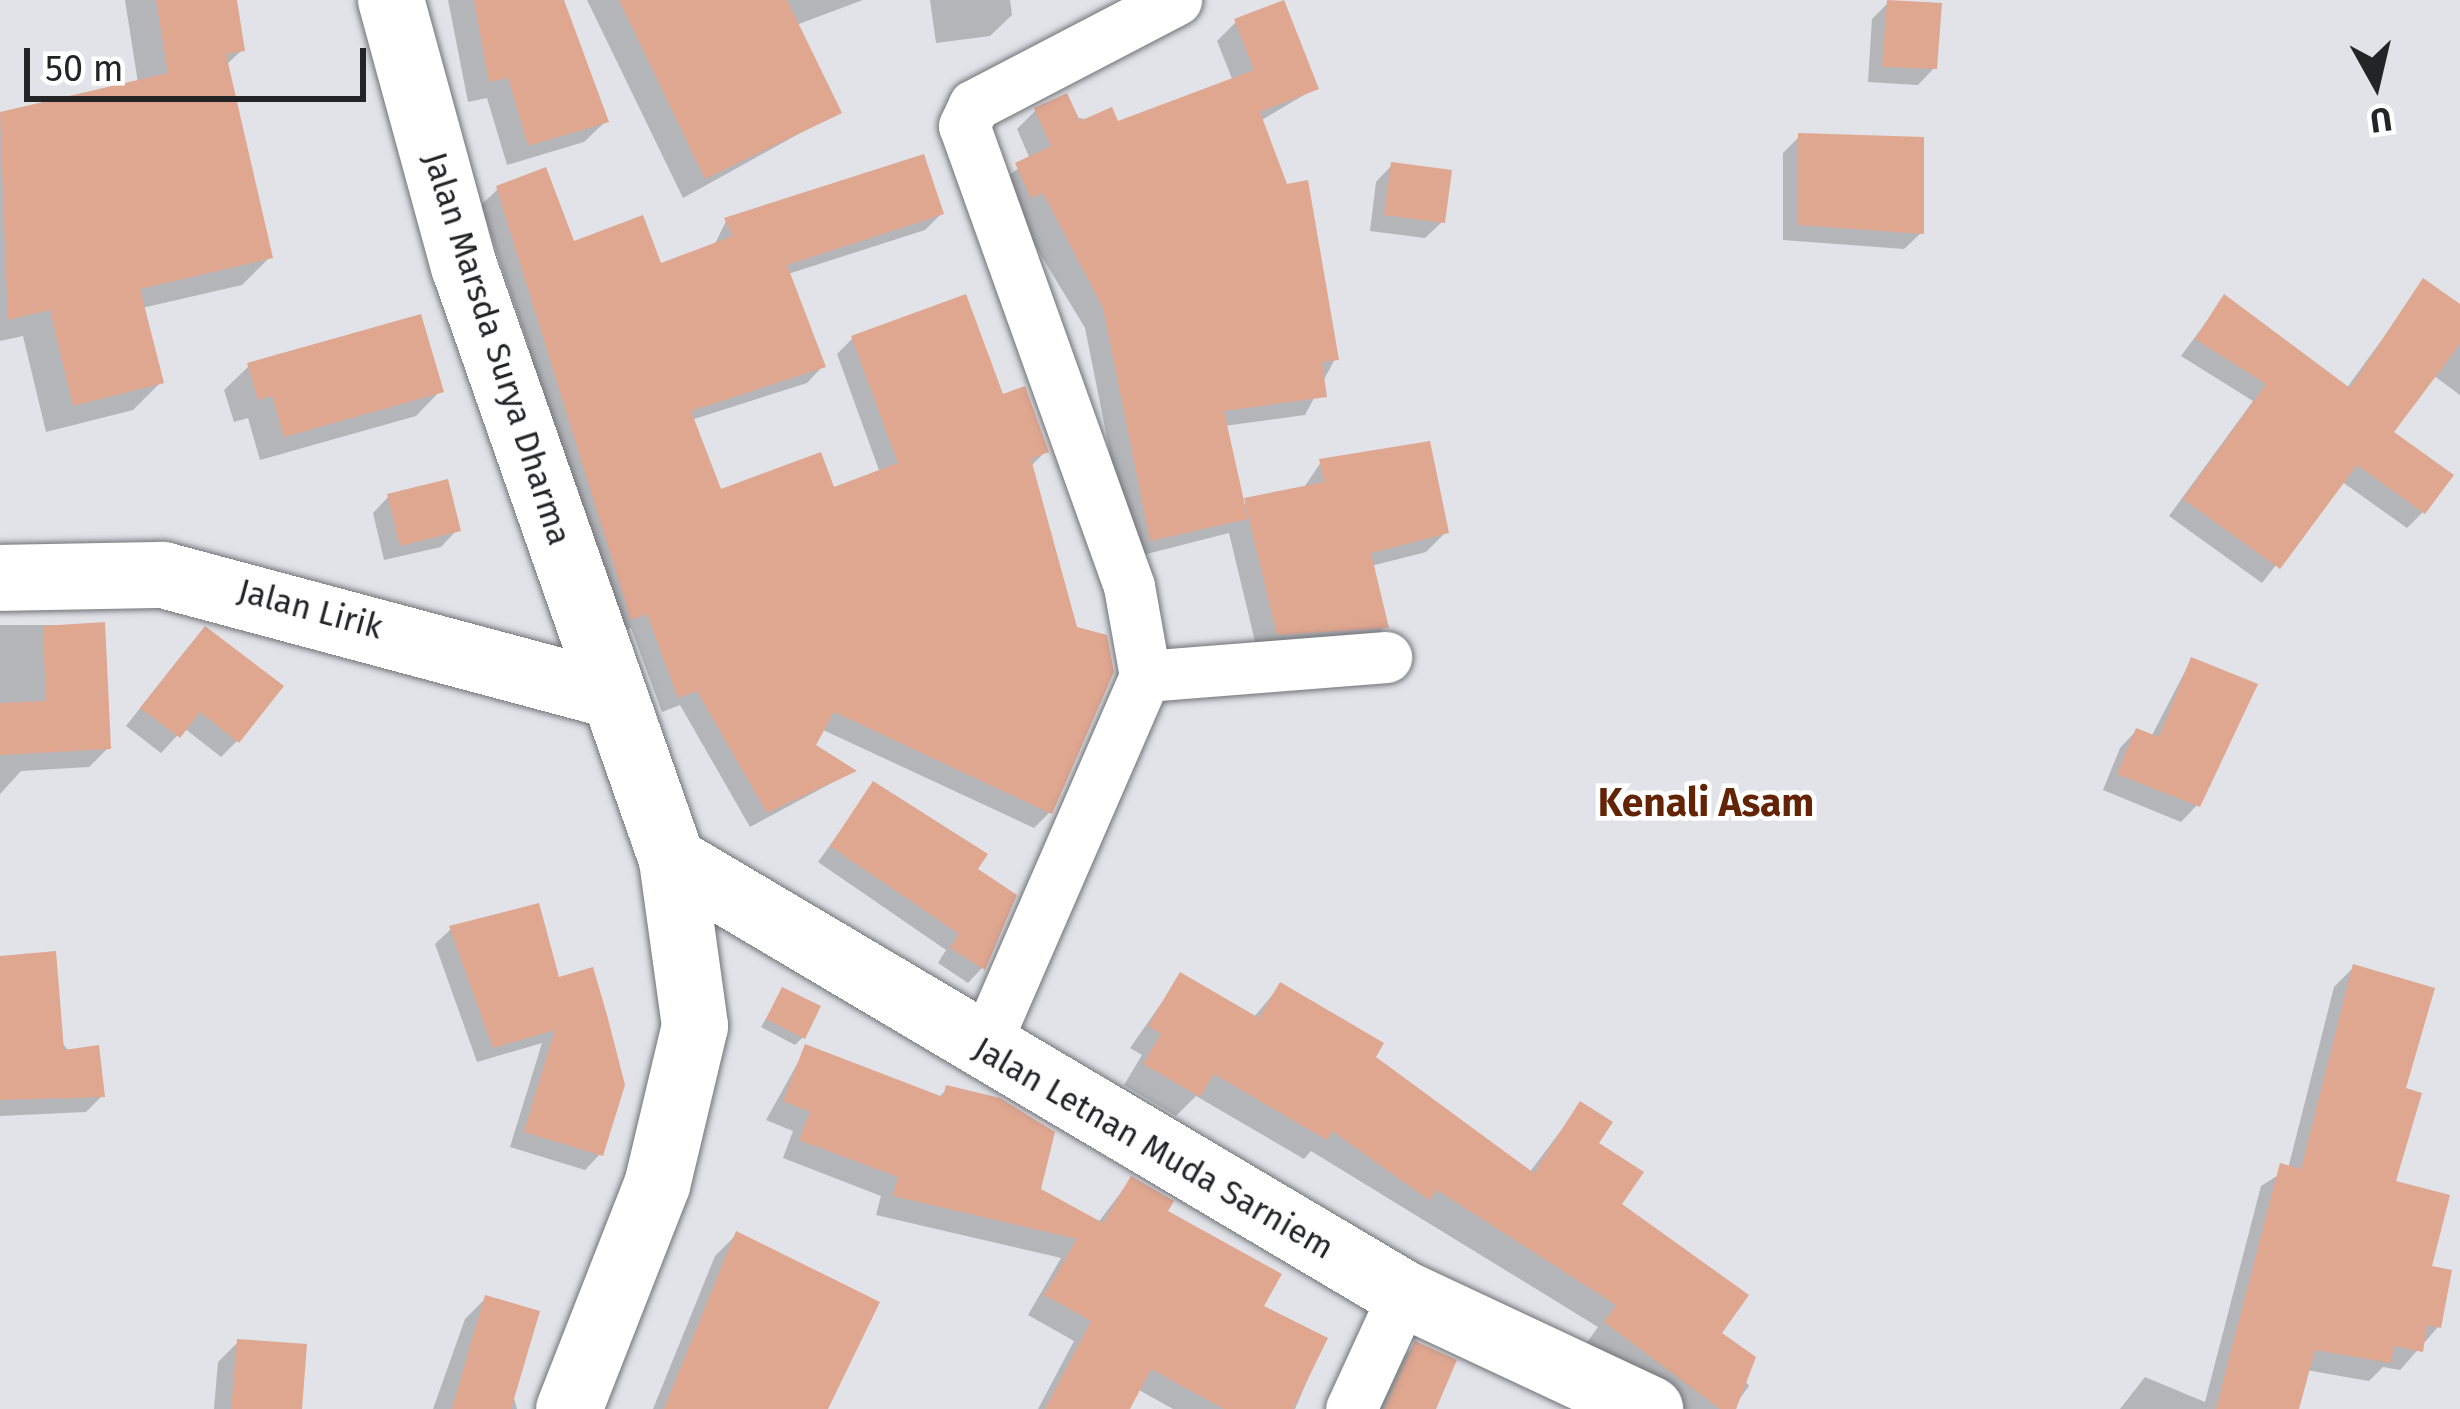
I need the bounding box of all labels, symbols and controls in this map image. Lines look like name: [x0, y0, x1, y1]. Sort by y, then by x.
scale bar: [30, 24, 372, 98]
north arrow: [2316, 24, 2436, 144]
text: 50 m: [45, 47, 124, 91]
text: U: [2368, 98, 2394, 141]
street label: Jalan Marsda Surya Dharma: [414, 148, 578, 550]
street label: Jalan Lirik: [233, 572, 387, 648]
district label: Kenali Asam: [1598, 780, 1814, 826]
street label: Jalan Letnan Muda Sarniem: [966, 1030, 1340, 1268]

